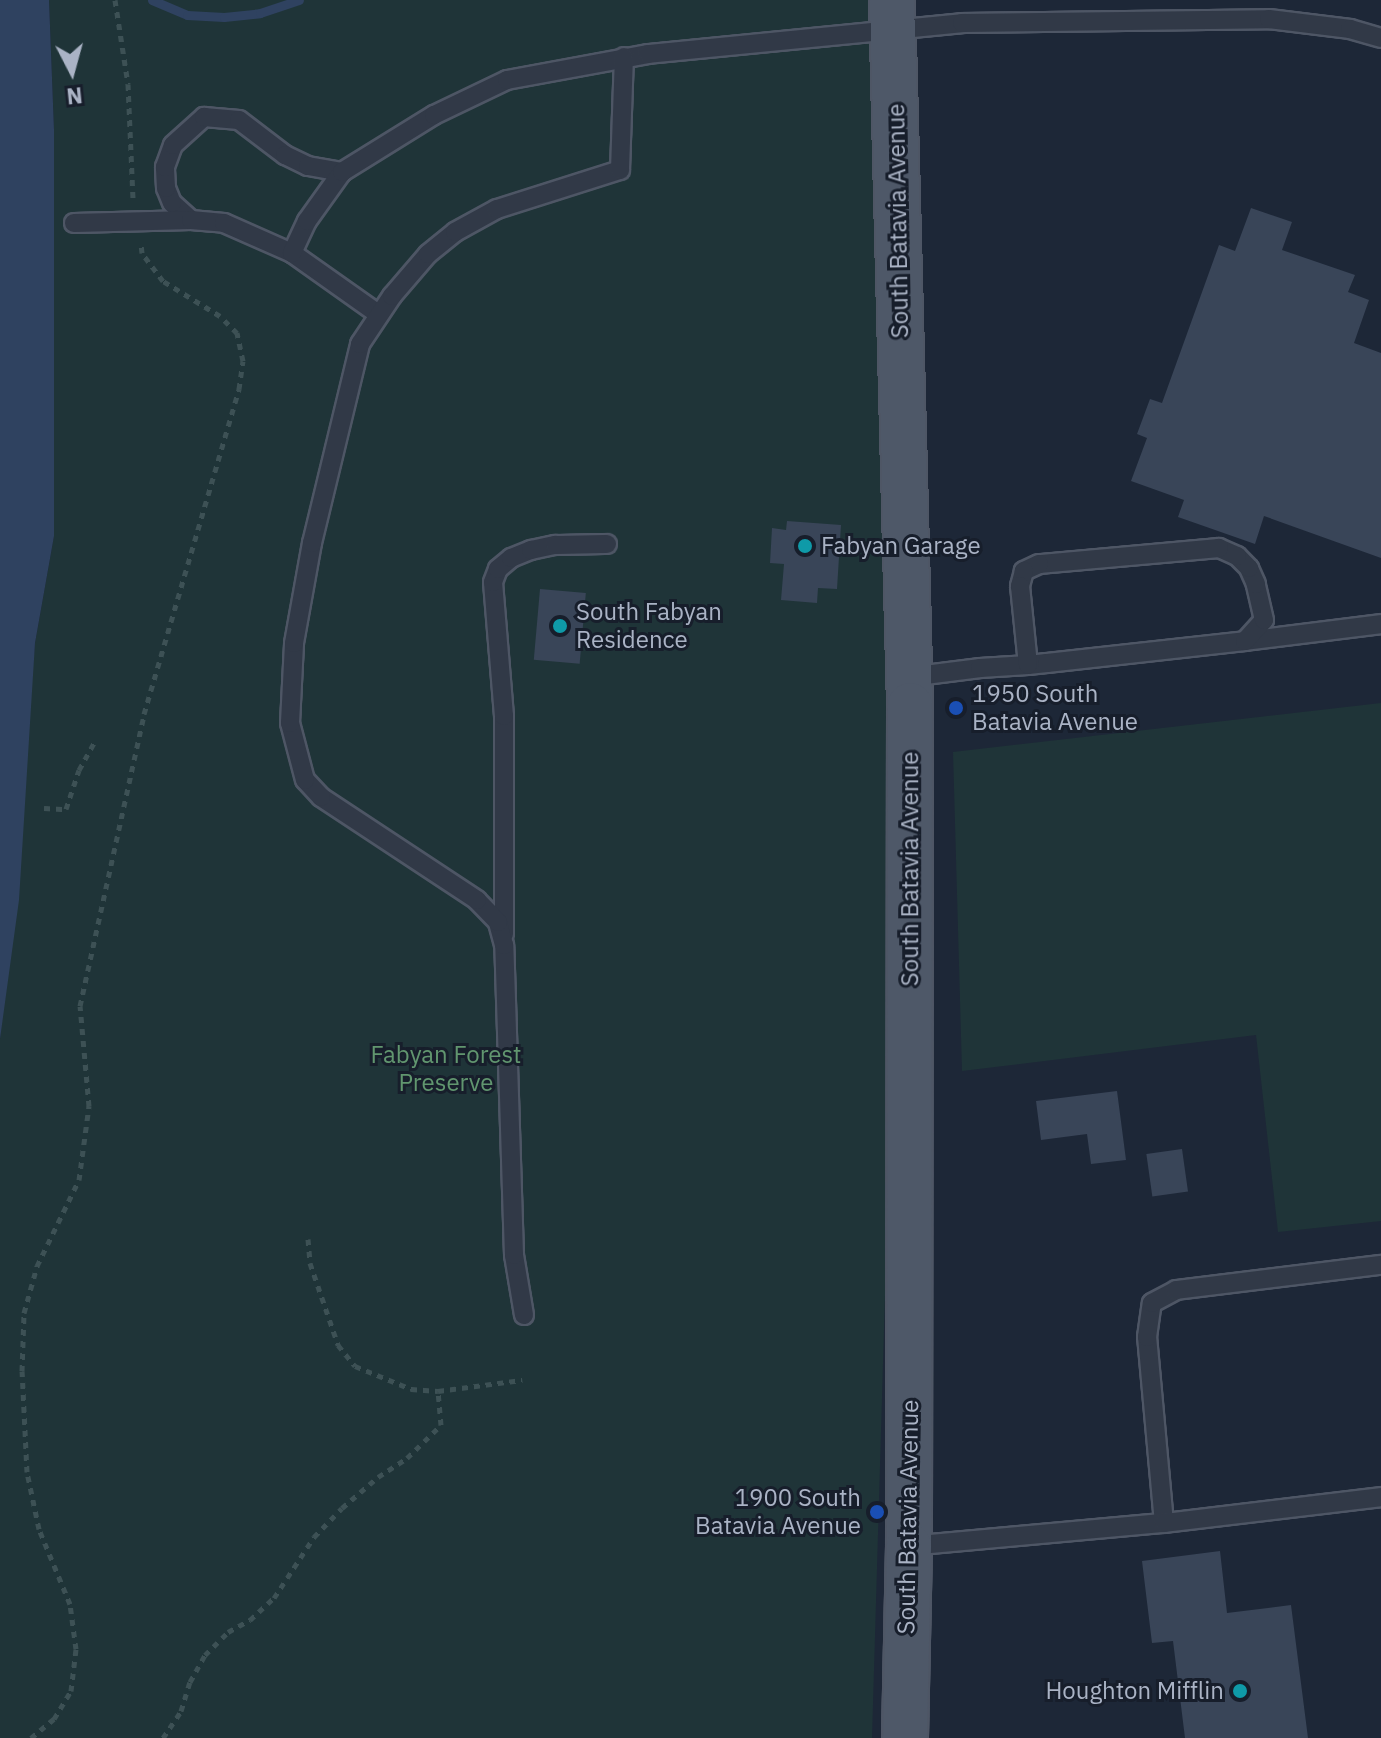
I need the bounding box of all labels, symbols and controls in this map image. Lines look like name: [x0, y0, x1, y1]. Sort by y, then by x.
north arrow: [32, 32, 112, 112]
text: N: [65, 81, 84, 112]
street label: South Batavia Avenue: [882, 103, 914, 339]
place label: Fabyan Garage: [821, 532, 981, 560]
marker: Fabyan Garage: [796, 537, 814, 555]
place label: South Fabyan Residence: [576, 598, 722, 654]
marker: South Fabyan Residence: [551, 617, 569, 635]
place label: 1950 South Batavia Avenue: [972, 680, 1138, 736]
marker: 1950 South Batavia Avenue: [947, 699, 965, 717]
street label: South Batavia Avenue: [896, 752, 924, 986]
park label: Fabyan Forest Preserve: [371, 1041, 521, 1097]
street label: South Batavia Avenue: [892, 1399, 924, 1635]
place label: 1900 South Batavia Avenue: [695, 1484, 861, 1540]
marker: 1900 South Batavia Avenue: [868, 1503, 886, 1521]
place label: Houghton Mifflin: [1045, 1677, 1224, 1705]
marker: Houghton Mifflin: [1231, 1682, 1249, 1700]

